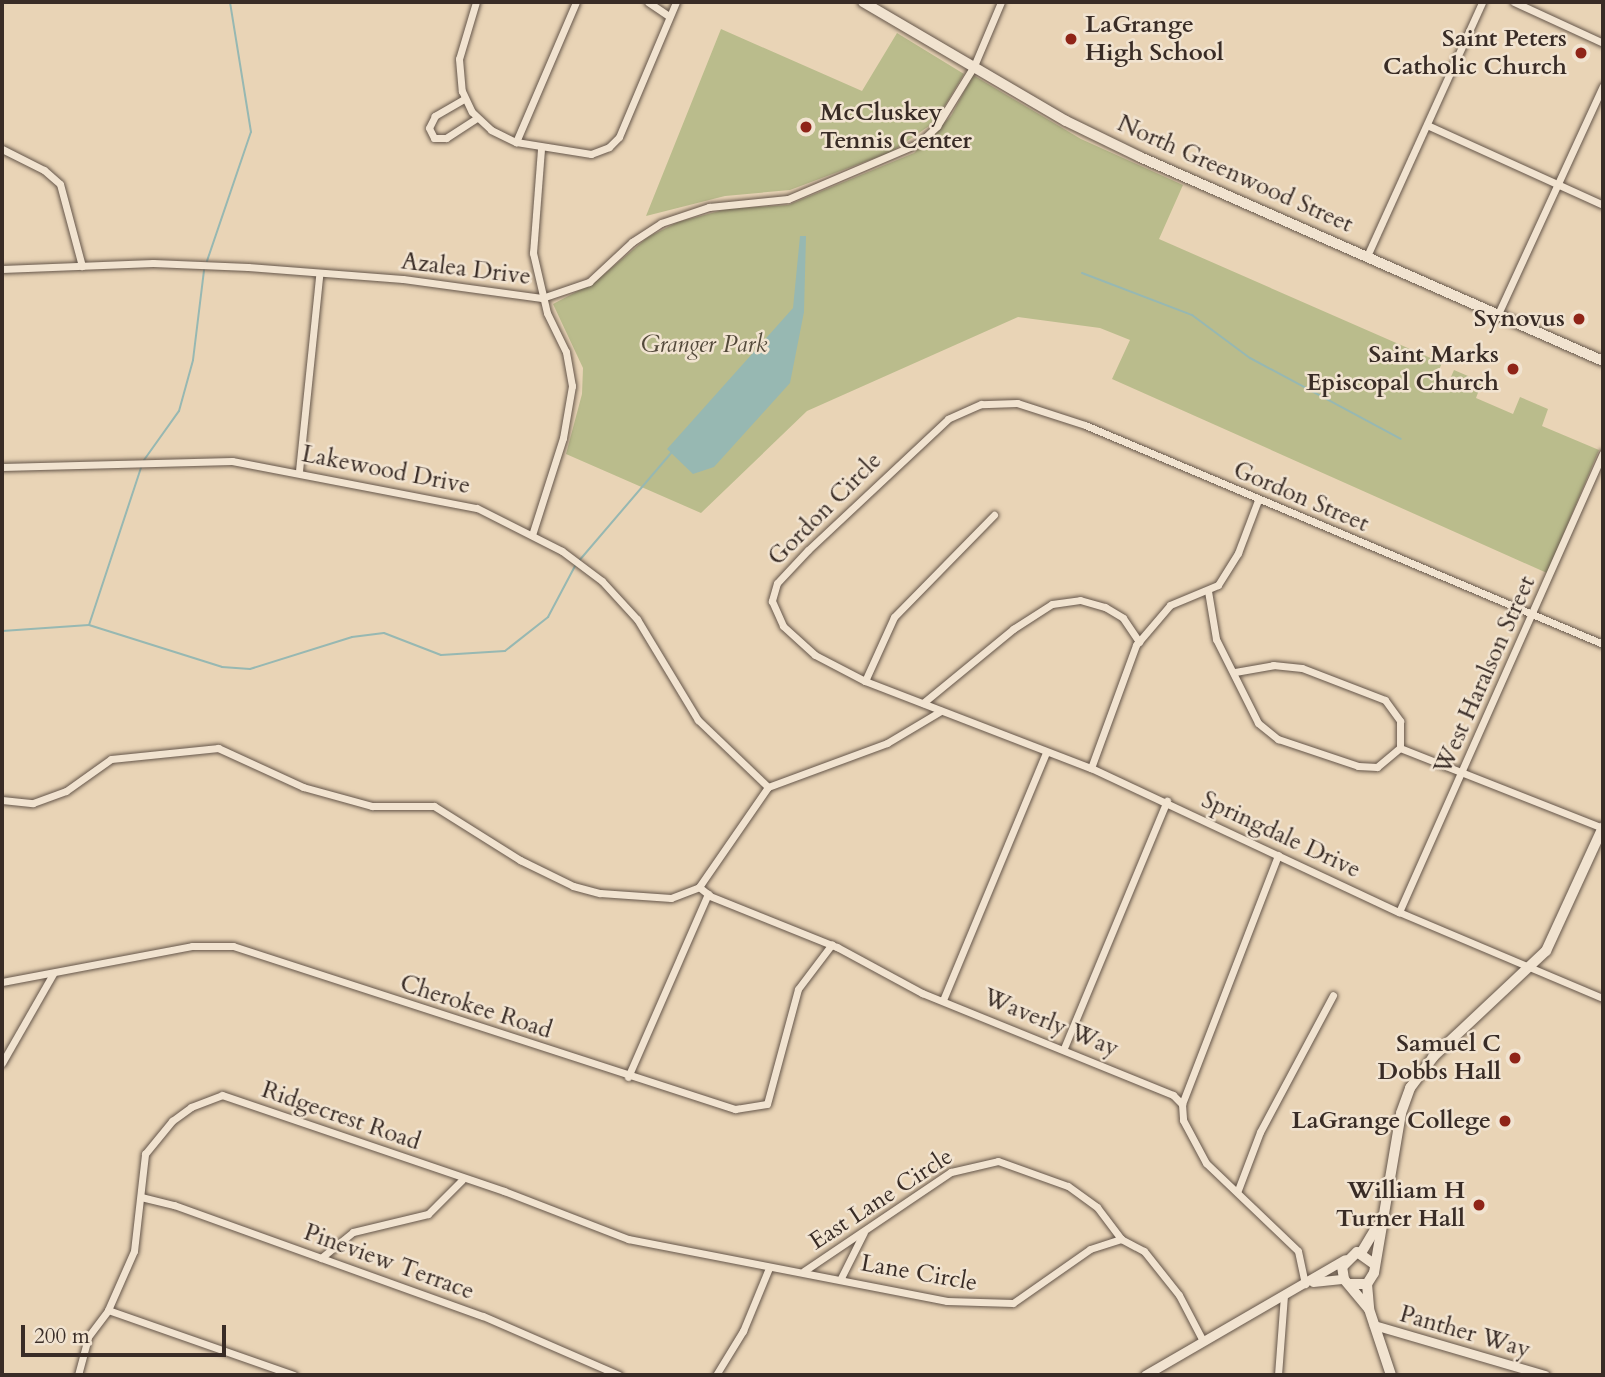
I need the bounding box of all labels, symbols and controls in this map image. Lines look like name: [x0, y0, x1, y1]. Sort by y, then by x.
place label: LaGrange High School: [1085, 11, 1224, 67]
place label: Saint Peters Catholic Church: [1383, 25, 1567, 81]
marker: LaGrange High School: [1063, 31, 1079, 47]
marker: Saint Peters Catholic Church: [1573, 45, 1589, 61]
place label: McCluskey Tennis Center: [820, 99, 972, 155]
street label: North Greenwood Street: [1113, 109, 1357, 239]
marker: McCluskey Tennis Center: [798, 119, 814, 135]
street label: Azalea Drive: [400, 247, 532, 291]
place label: Synovus: [1474, 305, 1565, 333]
marker: Synovus: [1571, 311, 1587, 327]
park label: Granger Park: [641, 331, 767, 359]
place label: Saint Marks Episcopal Church: [1306, 341, 1499, 397]
marker: Saint Marks Episcopal Church: [1505, 361, 1521, 377]
street label: Lakewood Drive: [299, 440, 473, 500]
street label: Gordon Circle: [762, 446, 888, 572]
street label: Gordon Street: [1229, 456, 1373, 538]
street label: West Haralson Street: [1428, 571, 1542, 779]
street label: Springdale Drive: [1197, 786, 1365, 884]
street label: Cherokee Road: [396, 969, 556, 1045]
street label: Waverly Way: [979, 983, 1123, 1063]
place label: Samuel C Dobbs Hall: [1378, 1030, 1501, 1086]
marker: Samuel C Dobbs Hall: [1507, 1050, 1523, 1066]
street label: Ridgecrest Road: [258, 1075, 424, 1157]
place label: LaGrange College: [1291, 1107, 1491, 1135]
marker: LaGrange College: [1497, 1113, 1513, 1129]
street label: East Lane Circle: [804, 1142, 958, 1256]
place label: William H Turner Hall: [1336, 1177, 1465, 1233]
marker: William H Turner Hall: [1471, 1197, 1487, 1213]
street label: Pineview Terrace: [300, 1218, 478, 1306]
street label: Lane Circle: [859, 1249, 979, 1297]
street label: Panther Way: [1396, 1300, 1534, 1364]
scale bar: [24, 1310, 229, 1354]
text: 200 m: [34, 1322, 90, 1351]

